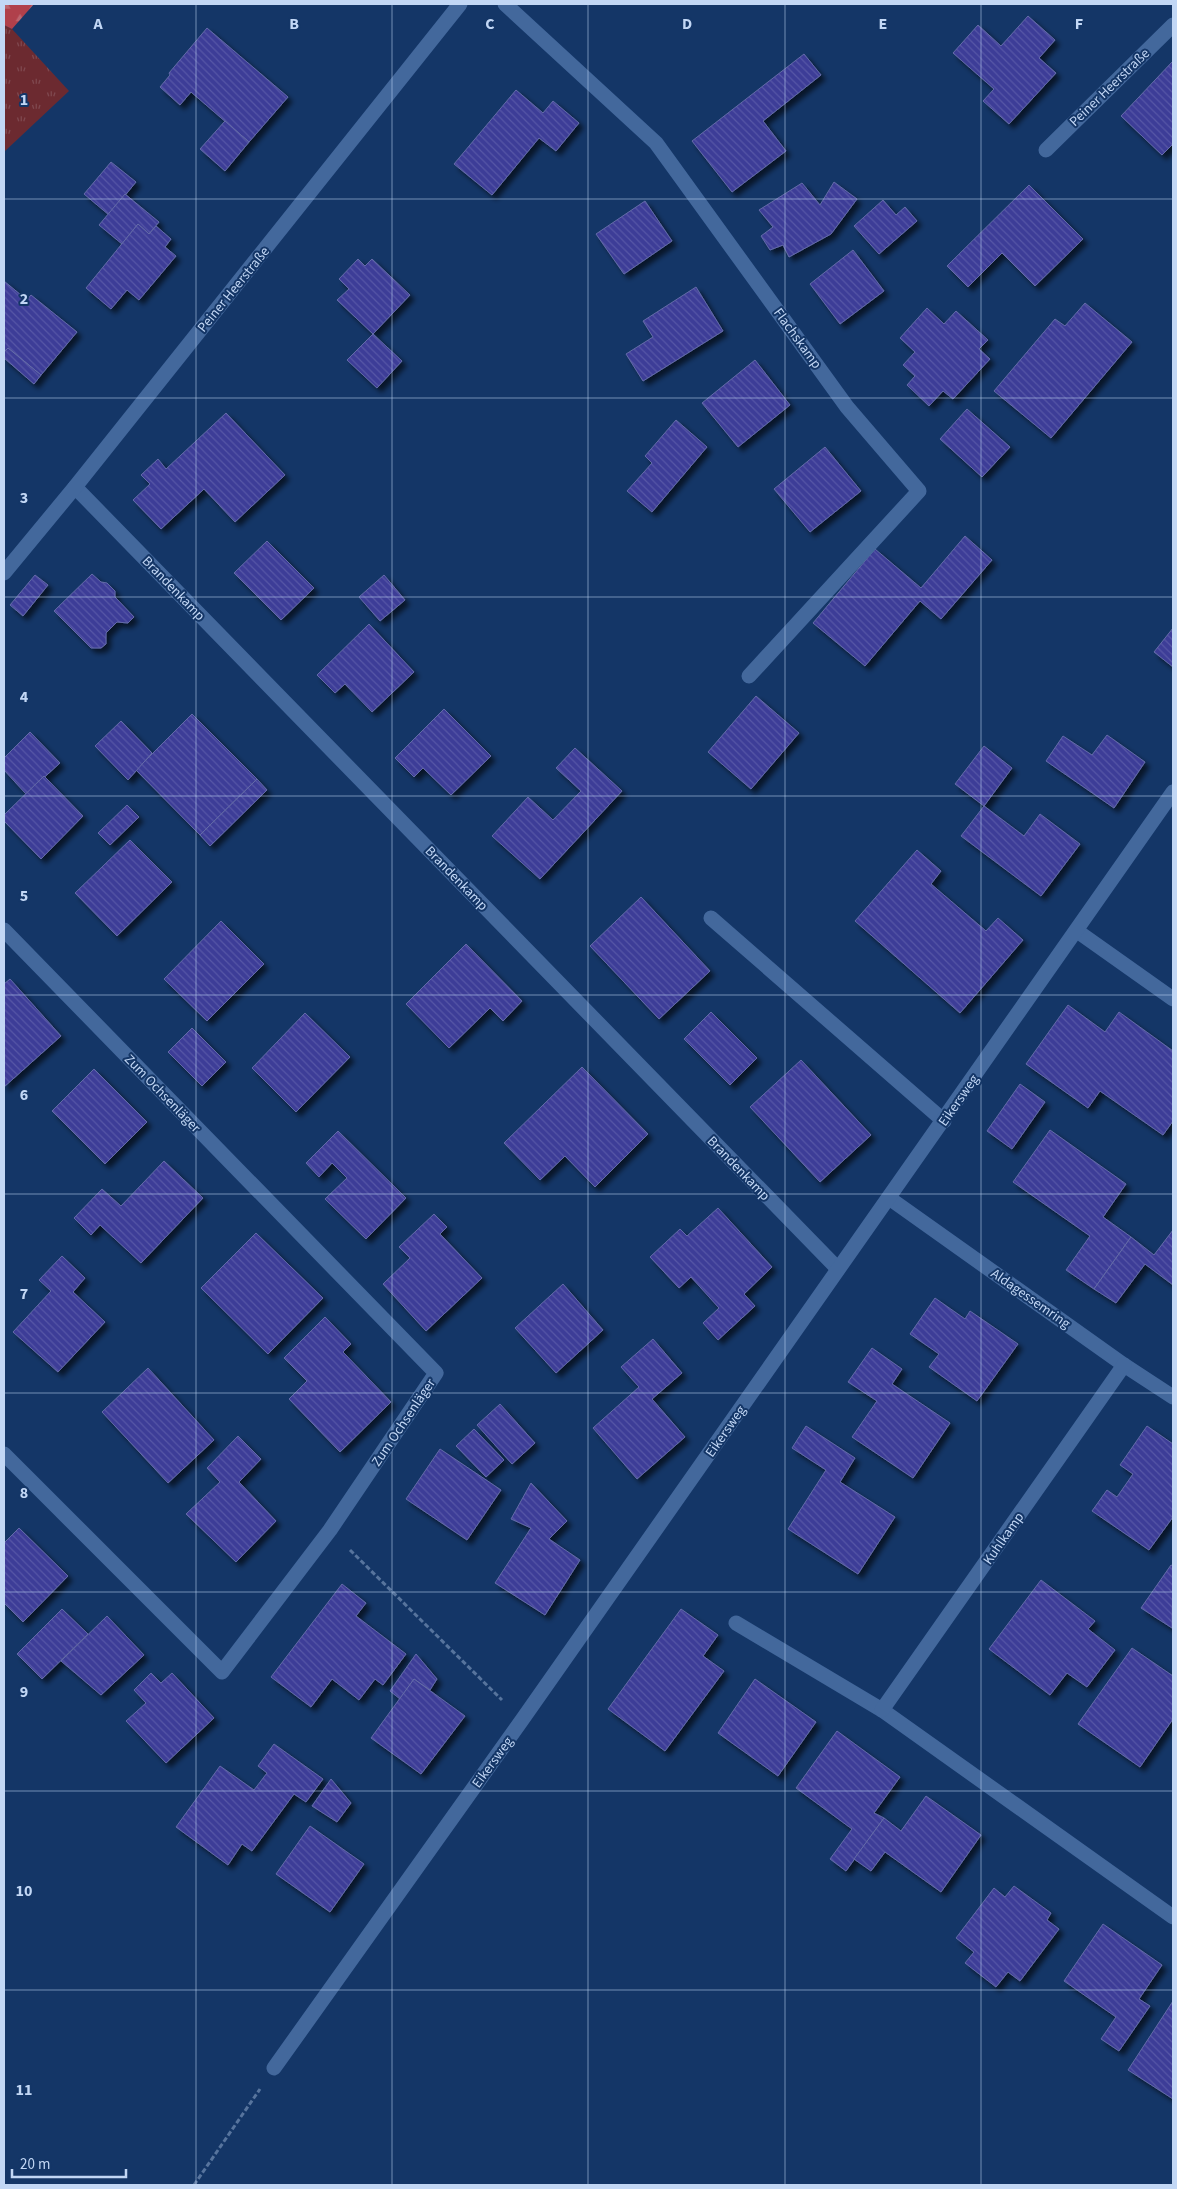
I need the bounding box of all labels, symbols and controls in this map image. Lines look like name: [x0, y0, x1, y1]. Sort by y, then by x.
text: A: [92, 13, 103, 35]
text: B: [289, 13, 299, 35]
text: C: [485, 13, 495, 35]
text: D: [682, 13, 692, 35]
text: E: [879, 13, 887, 35]
text: F: [1075, 13, 1083, 35]
street label: Peiner Heerstraße: [1065, 44, 1154, 131]
text: 1: [20, 89, 28, 111]
street label: Peiner Heerstraße: [193, 243, 275, 337]
text: 2: [20, 288, 28, 310]
street label: Flachskamp: [768, 304, 826, 373]
text: 3: [20, 487, 28, 509]
street label: Brandenkamp: [137, 552, 209, 626]
text: 4: [20, 686, 29, 708]
street label: Brandenkamp: [420, 842, 492, 916]
text: 5: [20, 885, 28, 907]
street label: Zum Ochsenläger: [120, 1050, 205, 1138]
street label: Eikersweg: [934, 1071, 984, 1130]
text: 6: [20, 1084, 28, 1106]
street label: Brandenkamp: [702, 1132, 774, 1206]
street label: Aldagessemring: [987, 1264, 1074, 1334]
text: 7: [20, 1283, 28, 1305]
street label: Zum Ochsenläger: [367, 1374, 441, 1471]
street label: Eikersweg: [701, 1402, 751, 1461]
text: 8: [20, 1482, 28, 1504]
street label: Kuhlkamp: [978, 1508, 1029, 1569]
text: 9: [20, 1681, 28, 1703]
street label: Eikersweg: [467, 1733, 518, 1792]
text: 10: [16, 1880, 32, 1902]
text: 11: [16, 2079, 32, 2101]
scale bar: [12, 2146, 126, 2178]
text: 20 m: [20, 2154, 50, 2175]

